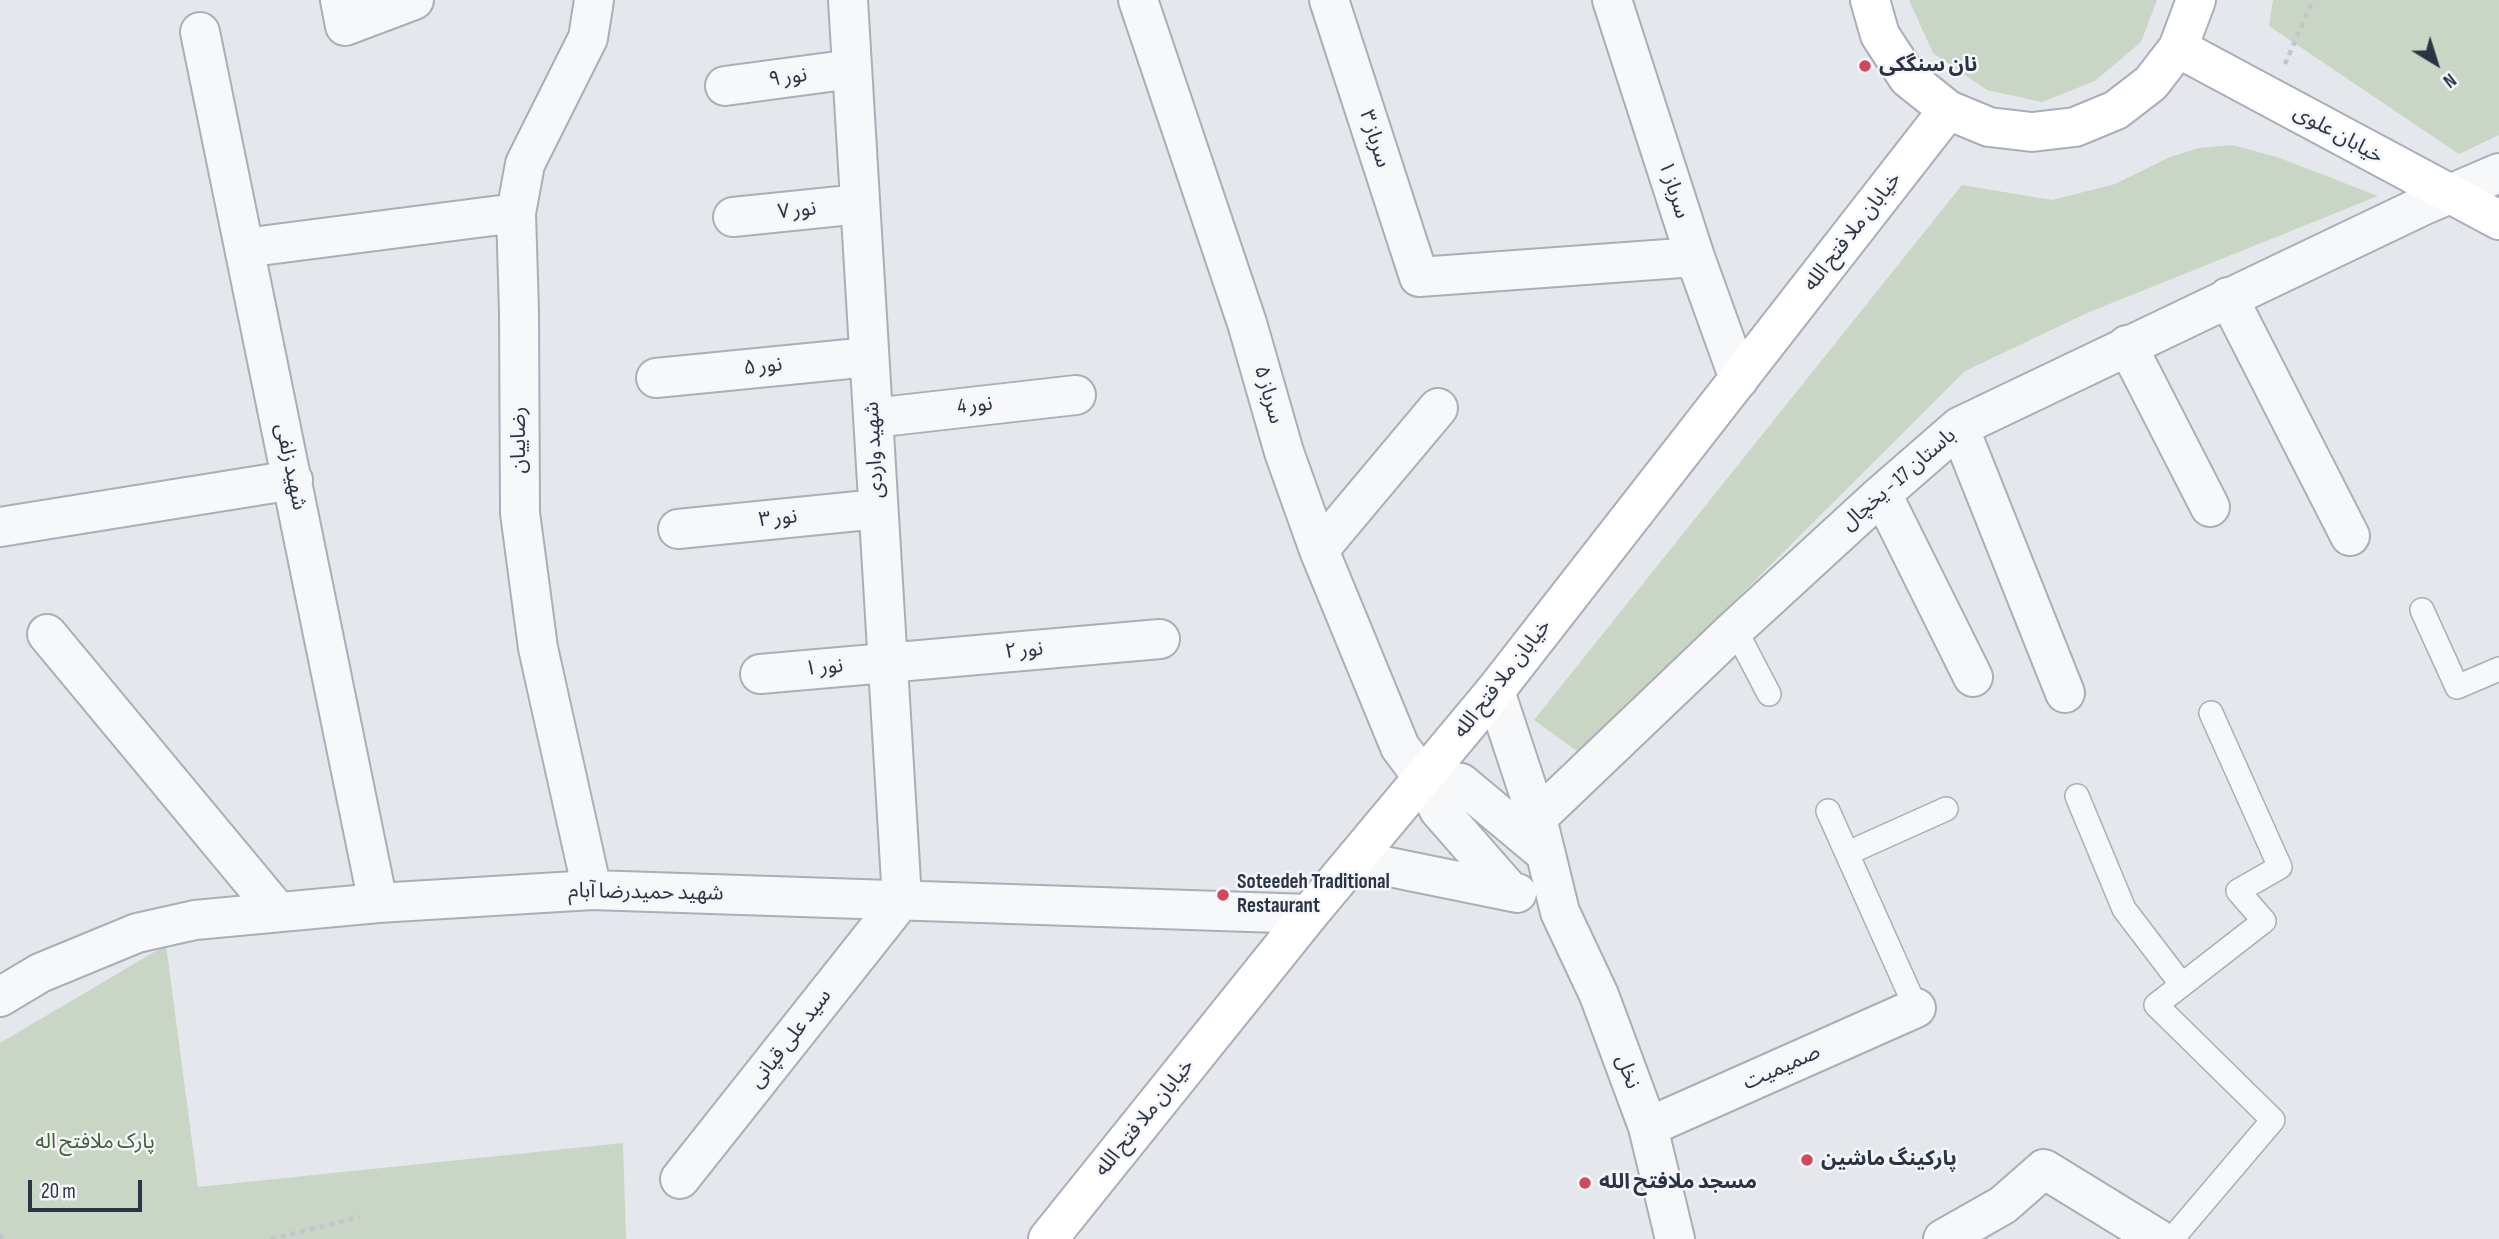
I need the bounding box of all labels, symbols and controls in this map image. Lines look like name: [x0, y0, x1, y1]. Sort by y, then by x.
north arrow: [2401, 28, 2471, 98]
place label: نان سنگکی: [1879, 53, 1977, 79]
marker: نان سنگکی: [1857, 58, 1873, 74]
street label: نور ۹: [767, 63, 809, 93]
text: N: [2438, 68, 2460, 92]
street label: خیابان علوی: [2289, 100, 2387, 170]
street label: سرباز ۳: [1353, 107, 1395, 171]
street label: سرباز ۱: [1652, 158, 1694, 222]
street label: خیابان ملا فتح الله: [1799, 168, 1907, 296]
street label: نور ۷: [776, 196, 818, 226]
street label: نور ۵: [742, 352, 784, 382]
street label: سرباز ۵: [1248, 363, 1288, 427]
street label: نور 4: [956, 392, 994, 420]
street label: شهید واردی: [860, 401, 890, 499]
street label: رضاییان: [507, 407, 533, 473]
street label: شهید زلفی: [269, 421, 311, 513]
street label: باستان 17 - یخچال: [1836, 423, 1962, 537]
street label: نور ۳: [757, 504, 799, 534]
street label: خیابان ملا فتح الله: [1449, 615, 1557, 743]
street label: نور ۲: [1004, 637, 1044, 665]
street label: نور ۱: [804, 654, 844, 682]
place label: Soteedeh Traditional Restaurant: [1237, 870, 1390, 920]
street label: شهید حمیدرضا آبام: [568, 879, 724, 907]
marker: Soteedeh Traditional Restaurant: [1215, 887, 1231, 903]
street label: سید علی قپانی: [744, 984, 838, 1094]
street label: صمیمیت: [1739, 1040, 1825, 1096]
street label: نخل: [1609, 1052, 1645, 1092]
street label: خیابان ملا فتح الله: [1090, 1054, 1200, 1182]
park label: پارک ملافتح اله: [35, 1130, 155, 1156]
place label: پارکینگ ماشین: [1821, 1147, 1957, 1173]
marker: پارکینگ ماشین: [1799, 1152, 1815, 1168]
scale bar: [32, 1166, 145, 1210]
place label: مسجد ملافتح الله: [1599, 1170, 1757, 1196]
marker: مسجد ملافتح الله: [1577, 1175, 1593, 1191]
text: 20 m: [41, 1179, 76, 1204]

